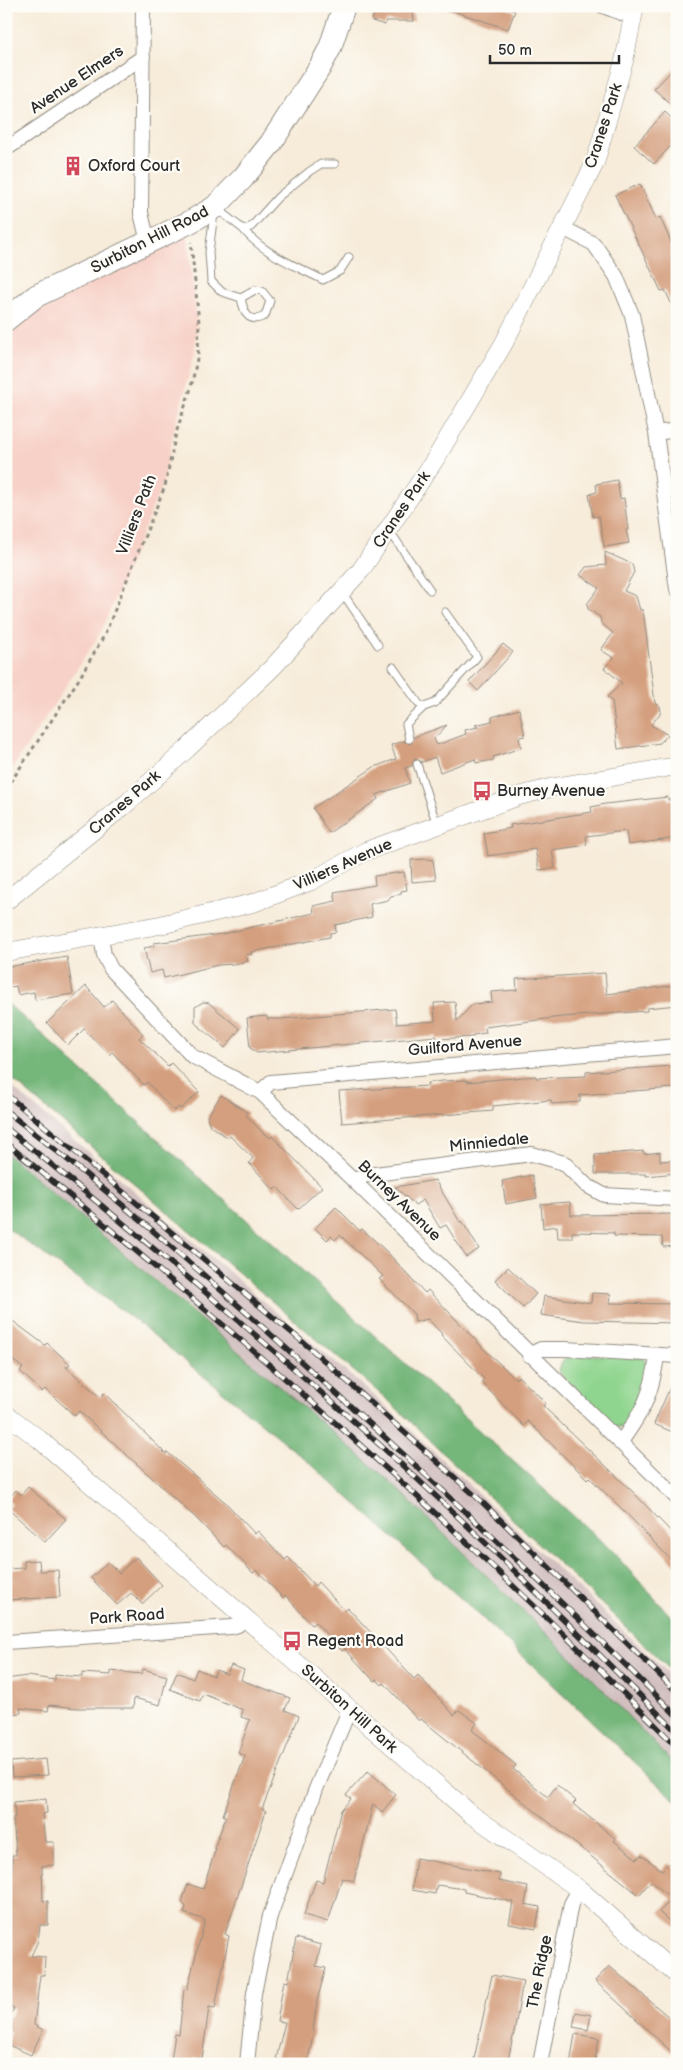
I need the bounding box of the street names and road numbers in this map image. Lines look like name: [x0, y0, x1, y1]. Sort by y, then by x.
street label: Avenue Elmers: [27, 42, 127, 118]
street label: Cranes Park: [581, 81, 627, 171]
street label: Surbiton Hill Road: [88, 202, 212, 278]
street label: Cranes Park: [369, 468, 435, 552]
street label: Villiers Path: [113, 472, 161, 558]
street label: Cranes Park: [85, 767, 165, 839]
street label: Villiers Avenue: [291, 835, 396, 895]
street label: Guilford Avenue: [407, 1032, 523, 1060]
street label: Minniedale: [448, 1129, 530, 1157]
street label: Burney Avenue: [353, 1157, 445, 1246]
street label: Park Road: [89, 1605, 165, 1629]
street label: Surbiton Hill Park: [297, 1661, 401, 1757]
street label: The Ridge: [524, 1933, 557, 2011]

